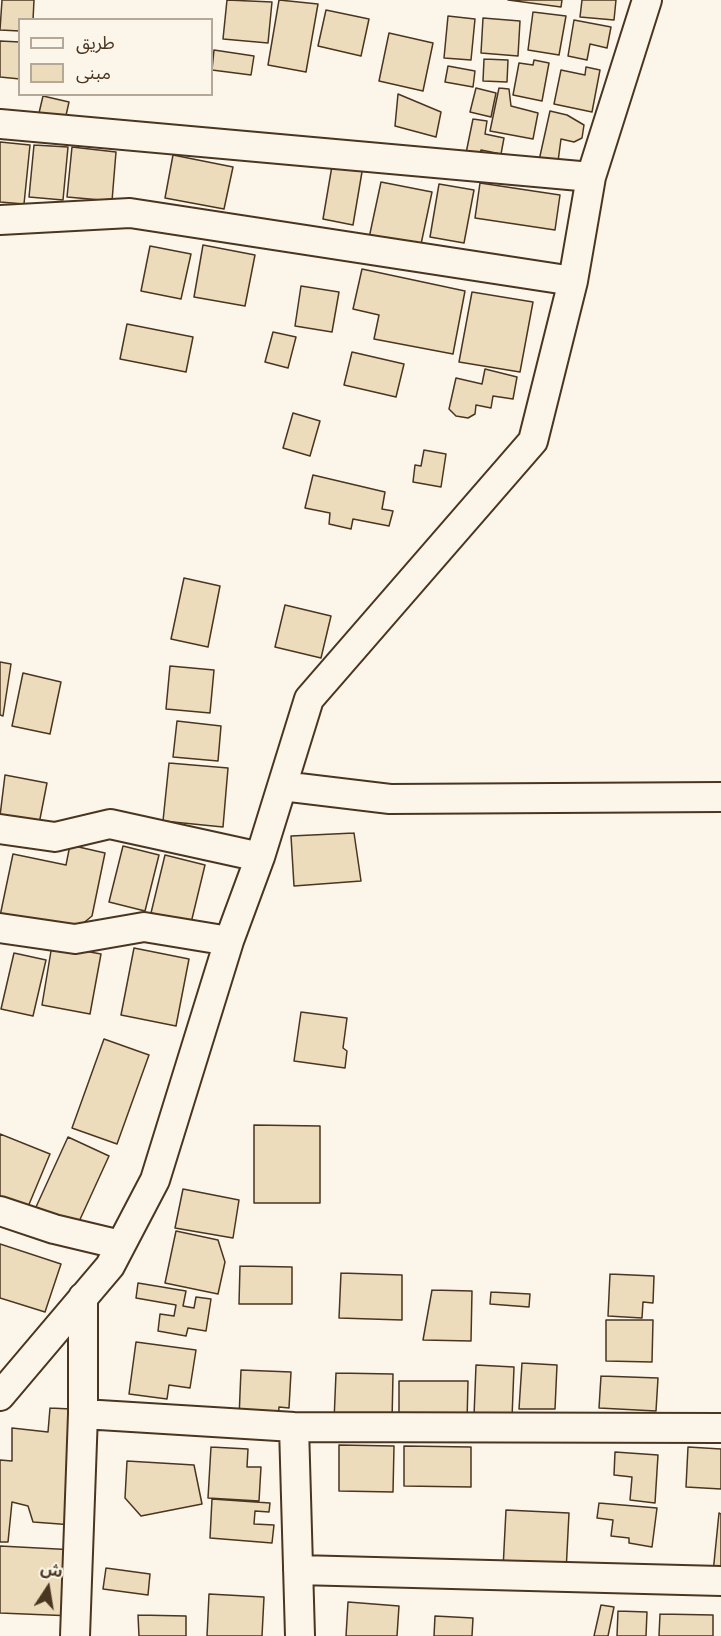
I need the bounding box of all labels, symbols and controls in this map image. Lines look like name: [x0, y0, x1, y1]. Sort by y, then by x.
legend: [18, 18, 213, 96]
text: طريق: [76, 32, 115, 54]
text: مبنى: [76, 62, 111, 84]
north arrow: [18, 1558, 78, 1618]
text: ش: [39, 1558, 65, 1581]

